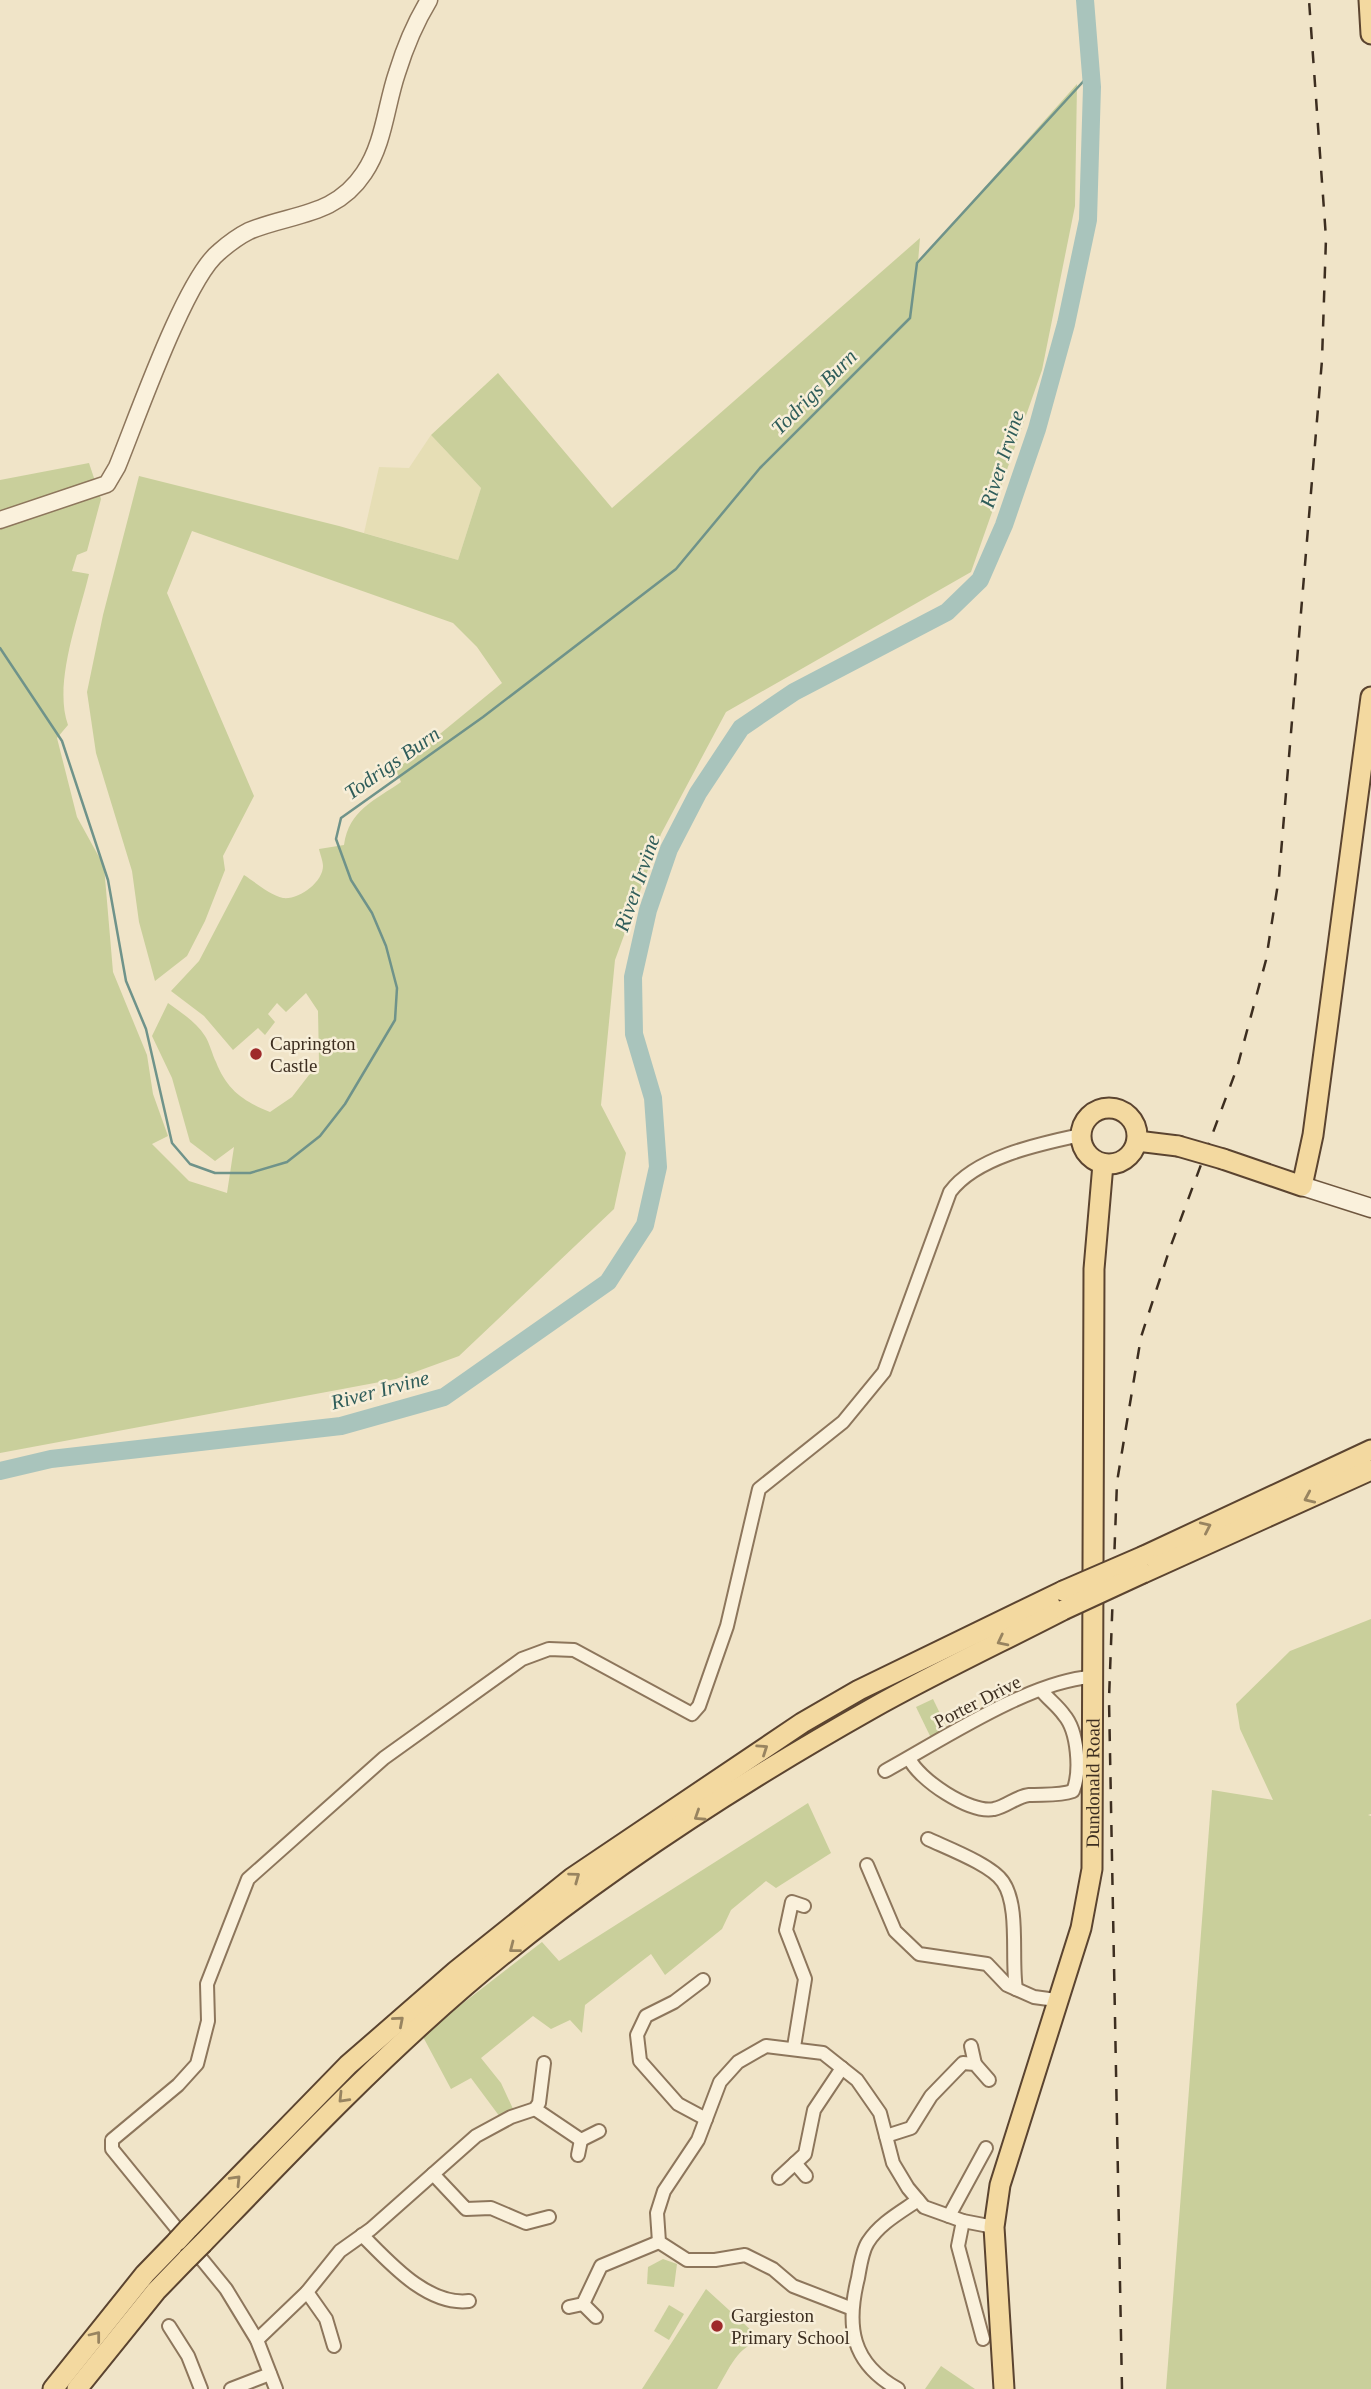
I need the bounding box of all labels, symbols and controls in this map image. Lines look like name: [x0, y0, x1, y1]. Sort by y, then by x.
water label: Todrigs Burn: [766, 344, 862, 440]
water label: River Irvine: [975, 407, 1029, 512]
water label: Todrigs Burn: [340, 721, 444, 805]
water label: River Irvine: [609, 831, 665, 936]
place label: Caprington Castle: [270, 1033, 356, 1076]
marker: Caprington Castle: [248, 1046, 264, 1062]
water label: River Irvine: [327, 1365, 432, 1415]
one-way arrow: [1304, 1490, 1316, 1504]
one-way arrow: [1199, 1521, 1211, 1535]
one-way arrow: [997, 1633, 1009, 1647]
street label: Porter Drive: [930, 1671, 1024, 1732]
street label: Dundonald Road: [1082, 1718, 1104, 1848]
one-way arrow: [755, 1745, 768, 1757]
one-way arrow: [694, 1807, 707, 1820]
one-way arrow: [567, 1873, 580, 1885]
one-way arrow: [509, 1940, 522, 1952]
one-way arrow: [390, 2017, 403, 2029]
one-way arrow: [338, 2089, 351, 2102]
one-way arrow: [228, 2175, 241, 2188]
place label: Gargieston Primary School: [731, 2305, 850, 2348]
marker: Gargieston Primary School: [709, 2318, 725, 2334]
one-way arrow: [87, 2331, 100, 2343]

